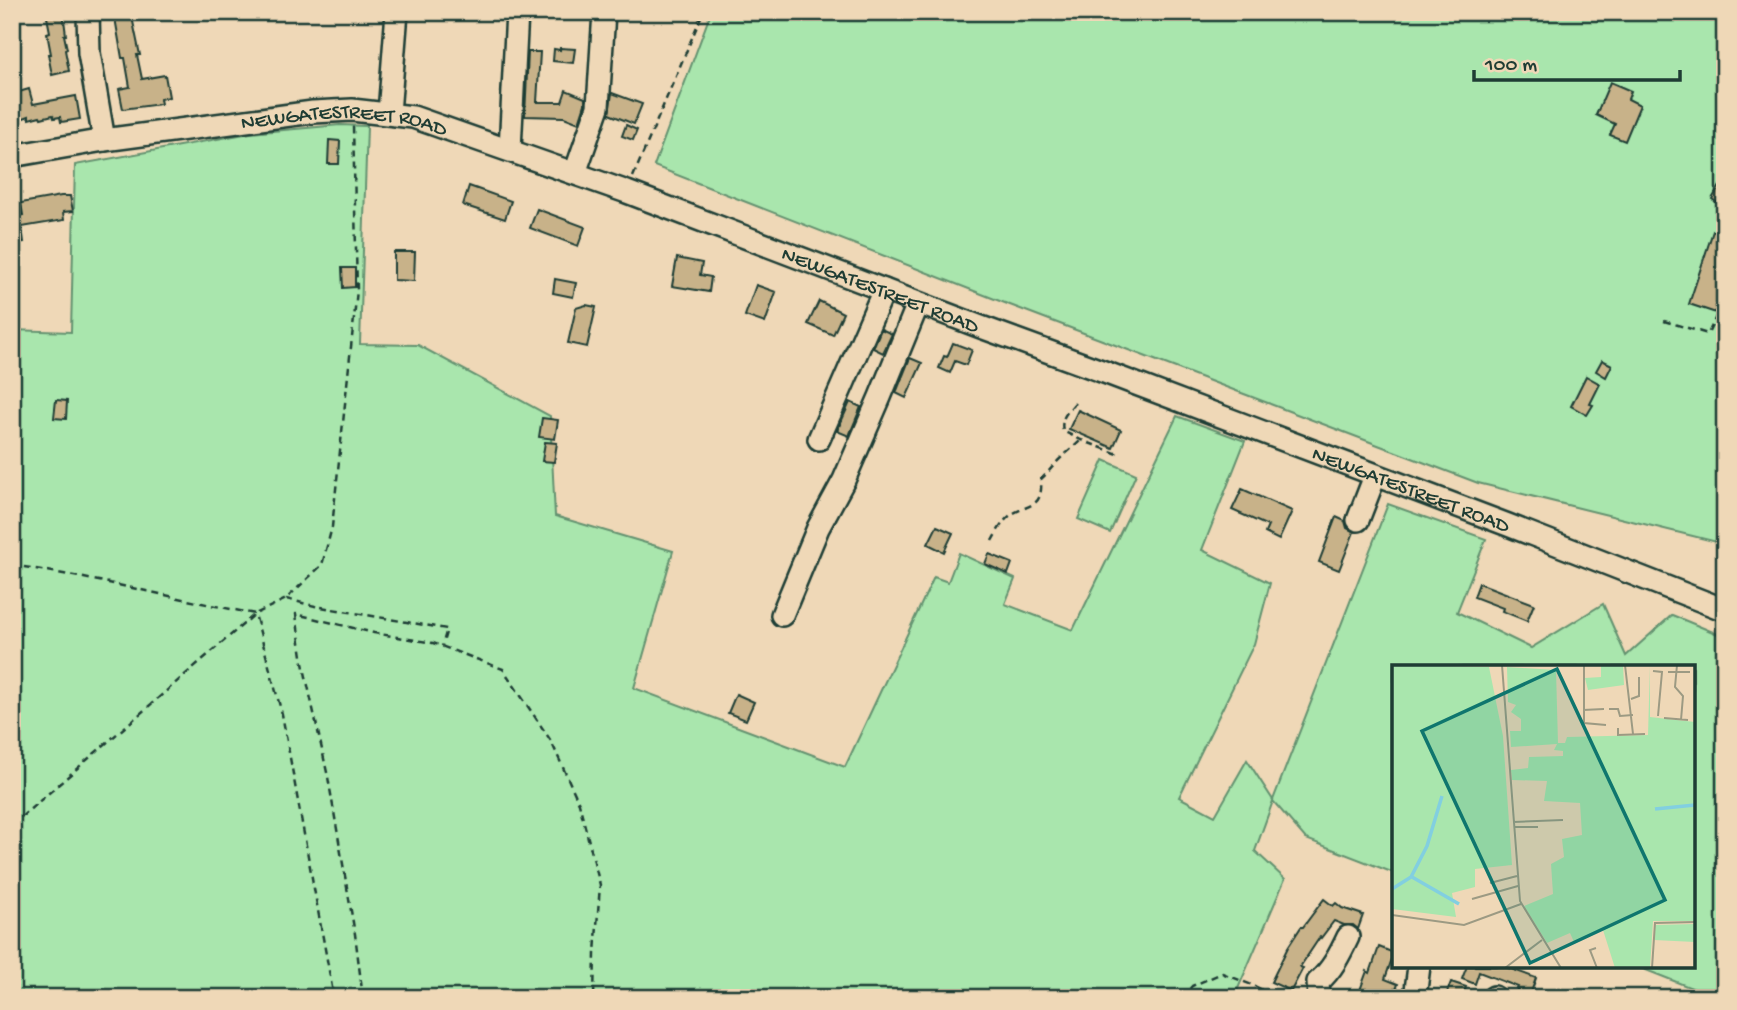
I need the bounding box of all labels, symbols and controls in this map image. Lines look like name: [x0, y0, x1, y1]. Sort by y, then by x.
scale bar: [1474, 38, 1681, 82]
text: 100 m: [1484, 54, 1537, 79]
street label: NEWGATESTREET ROAD: [240, 101, 450, 144]
street label: NEWGATESTREET ROAD: [777, 243, 982, 341]
street label: NEWGATESTREET ROAD: [1308, 443, 1513, 541]
inset map: [1392, 665, 1695, 968]

